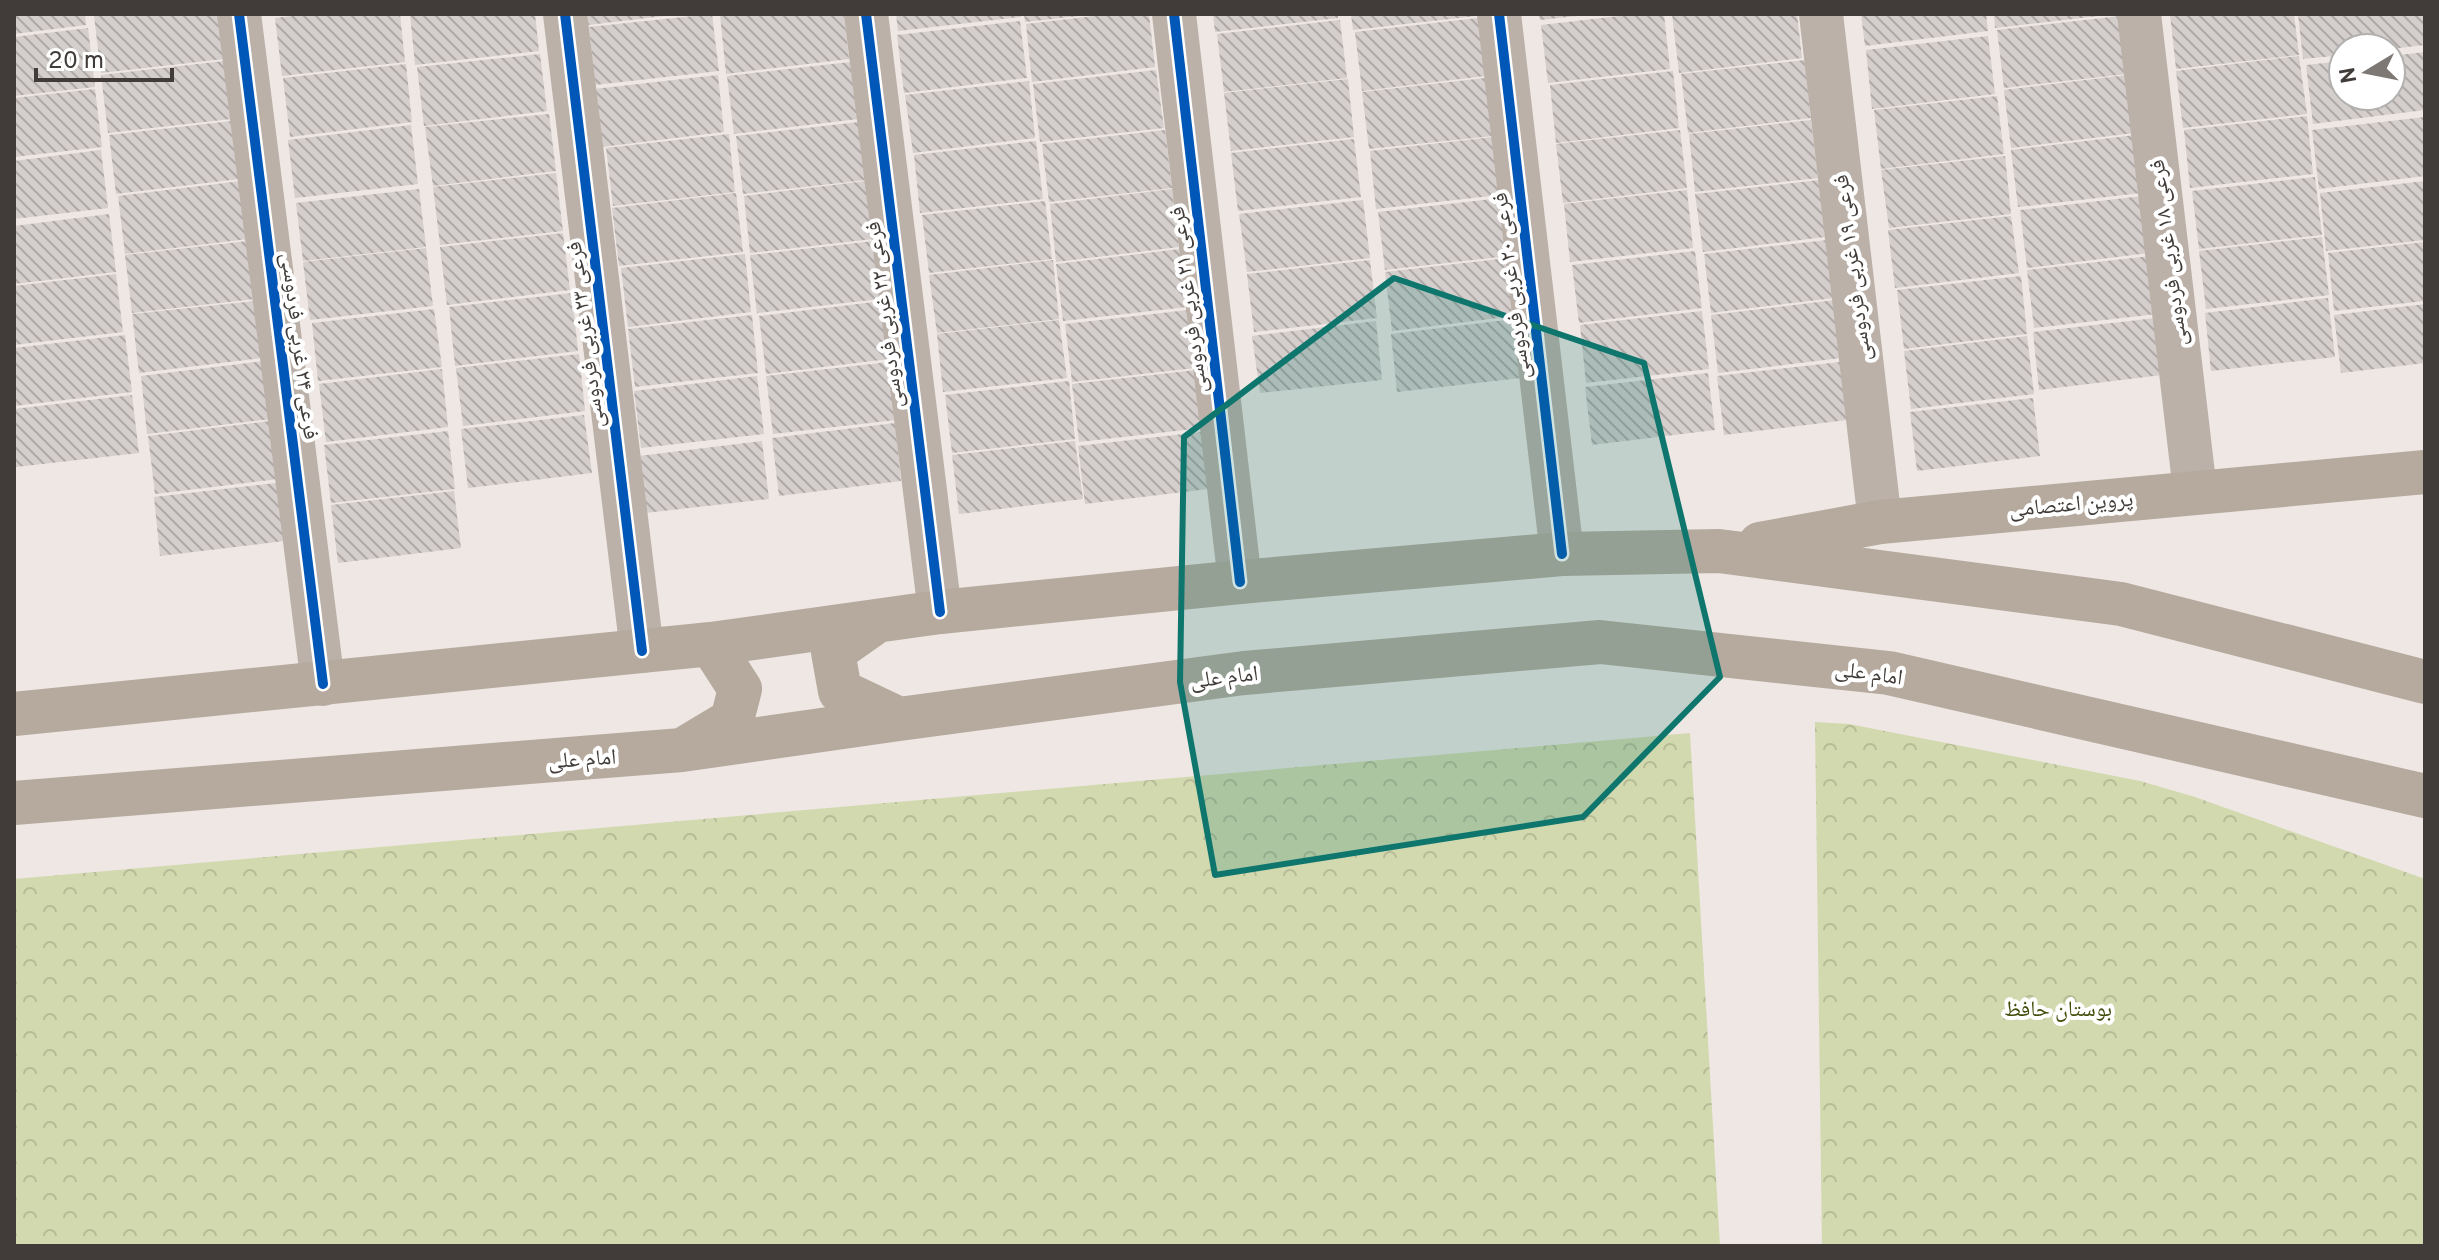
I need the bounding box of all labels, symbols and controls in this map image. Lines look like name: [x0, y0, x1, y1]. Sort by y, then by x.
scale bar: [36, 32, 172, 82]
north arrow: [2327, 32, 2407, 112]
text: 20 m: [48, 47, 104, 77]
text: N: [2335, 65, 2364, 85]
street label: فرعی ۱۸ غربی فردوسی: [2145, 158, 2194, 348]
street label: فرعی ۱۹ غربی فردوسی: [1829, 173, 1878, 363]
street label: فرعی ۲۰ غربی فردوسی: [1488, 191, 1537, 381]
street label: فرعی ۲۱ غربی فردوسی: [1165, 205, 1214, 395]
street label: فرعی ۲۲ غربی فردوسی: [861, 220, 910, 410]
street label: فرعی ۲۳ غربی فردوسی: [562, 240, 611, 430]
street label: فرعی ۲۴ غربی فردوسی: [274, 251, 323, 441]
street label: پروین اعتصامی: [2008, 487, 2134, 524]
street label: امام علی: [1833, 656, 1904, 693]
street label: امام علی: [1189, 661, 1260, 696]
street label: امام علی: [547, 745, 617, 776]
park label: بوستان حافظ: [2004, 997, 2112, 1024]

